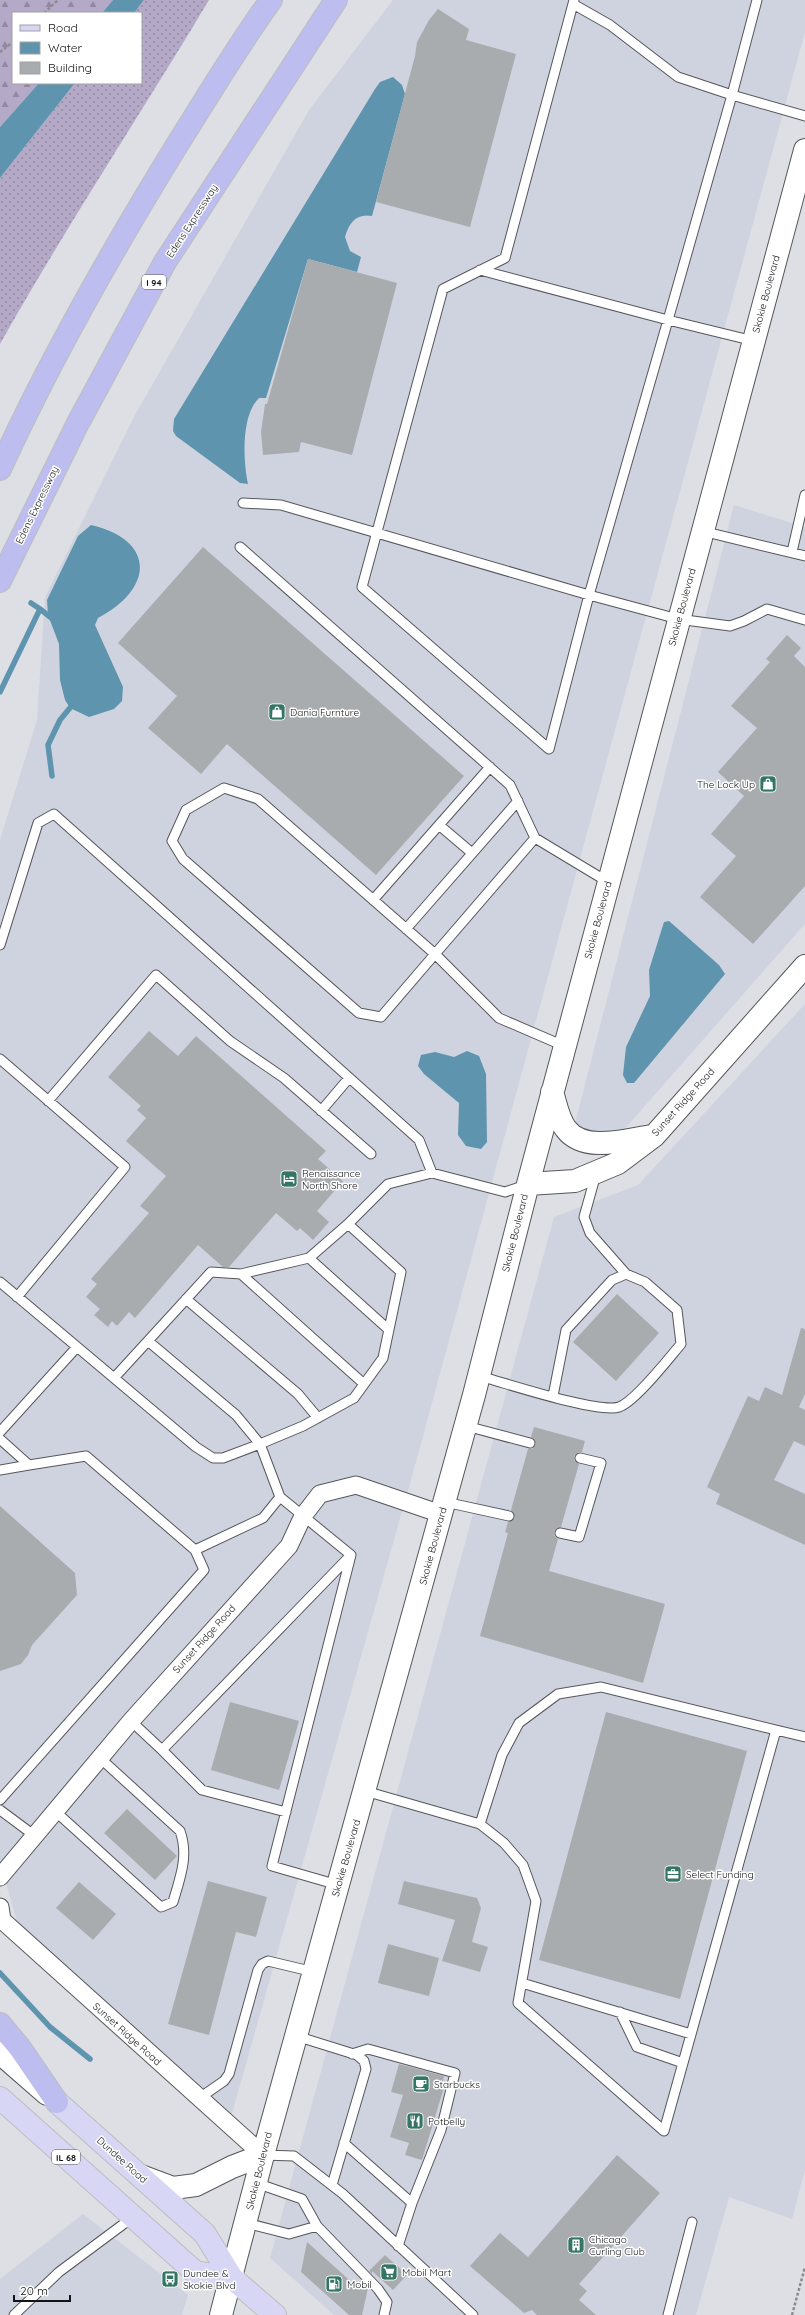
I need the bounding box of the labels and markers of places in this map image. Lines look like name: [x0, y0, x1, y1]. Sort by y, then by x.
shop icon: Dania Furnture: [267, 702, 287, 722]
place label: Dania Furnture: [290, 706, 359, 719]
shop icon: The Lock Up: [758, 774, 778, 794]
place label: The Lock Up: [697, 778, 755, 791]
place label: Renaissance North Shore: [302, 1167, 361, 1192]
hotel icon: Renaissance North Shore: [279, 1169, 299, 1189]
office icon: Select Funding: [663, 1864, 683, 1884]
place label: Select Funding: [686, 1868, 754, 1881]
cafe icon: Starbucks: [411, 2074, 431, 2094]
place label: Starbucks: [434, 2078, 480, 2091]
restaurant icon: Potbelly: [405, 2111, 425, 2131]
place label: Potbelly: [428, 2115, 465, 2128]
place label: Chicago Curling Club: [589, 2233, 645, 2258]
building icon: Chicago Curling Club: [566, 2235, 586, 2255]
supermarket icon: Mobil Mart: [379, 2262, 399, 2282]
place label: Mobil Mart: [402, 2266, 452, 2279]
place label: Dundee & Skokie Blvd: [183, 2267, 236, 2292]
bus stop icon: Dundee & Skokie Blvd: [160, 2269, 180, 2289]
fuel station icon: Mobil: [324, 2274, 344, 2294]
place label: Mobil: [347, 2278, 372, 2291]

